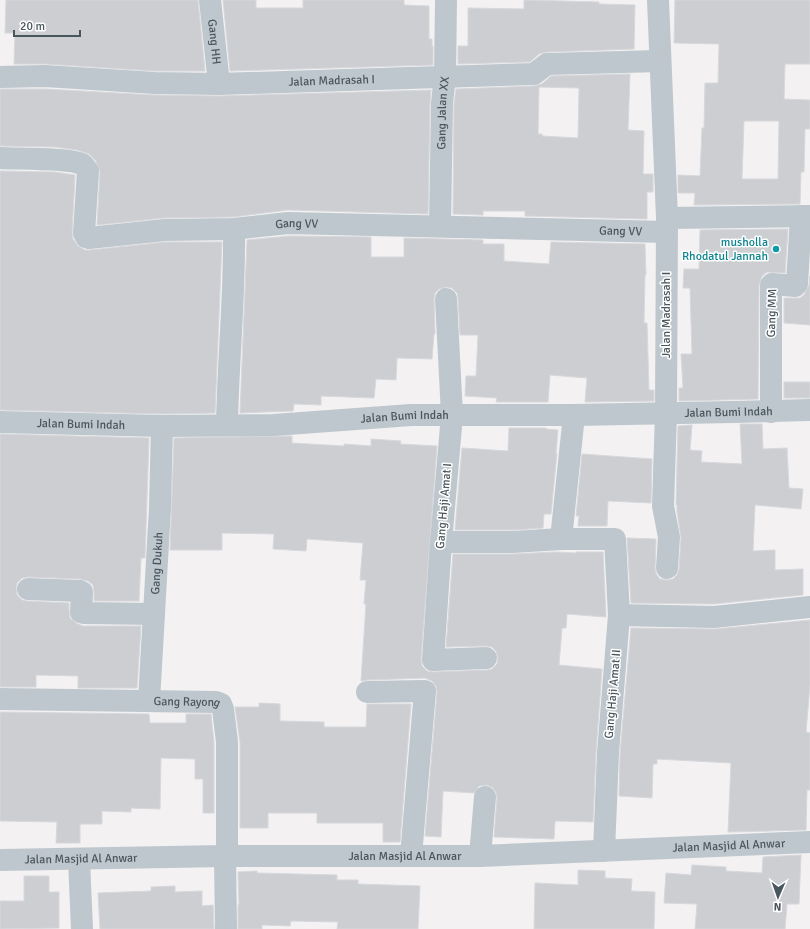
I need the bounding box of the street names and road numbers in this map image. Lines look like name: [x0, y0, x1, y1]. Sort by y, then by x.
street label: Gang HH: [205, 18, 224, 65]
street label: Jalan Madrasah I: [288, 72, 375, 89]
street label: Gang Jalan XX: [434, 76, 452, 150]
street label: Gang VV: [274, 215, 319, 232]
street label: Gang VV: [599, 223, 642, 239]
street label: Jalan Madrasah I: [659, 272, 674, 358]
street label: Gang MM: [764, 288, 780, 338]
street label: Jalan Bumi Indah: [684, 403, 773, 420]
street label: Jalan Bumi Indah: [360, 407, 449, 426]
street label: Jalan Bumi Indah: [37, 415, 125, 433]
street label: Gang Haji Amat I: [433, 463, 455, 549]
street label: Gang Dukuh: [148, 532, 166, 595]
street label: Gang Haji Amat II: [602, 649, 624, 739]
street label: Gang Rayong: [153, 694, 223, 711]
street label: Jalan Masjid Al Anwar: [672, 836, 786, 855]
street label: Jalan Masjid Al Anwar: [349, 849, 462, 864]
street label: Jalan Masjid Al Anwar: [24, 850, 138, 867]

